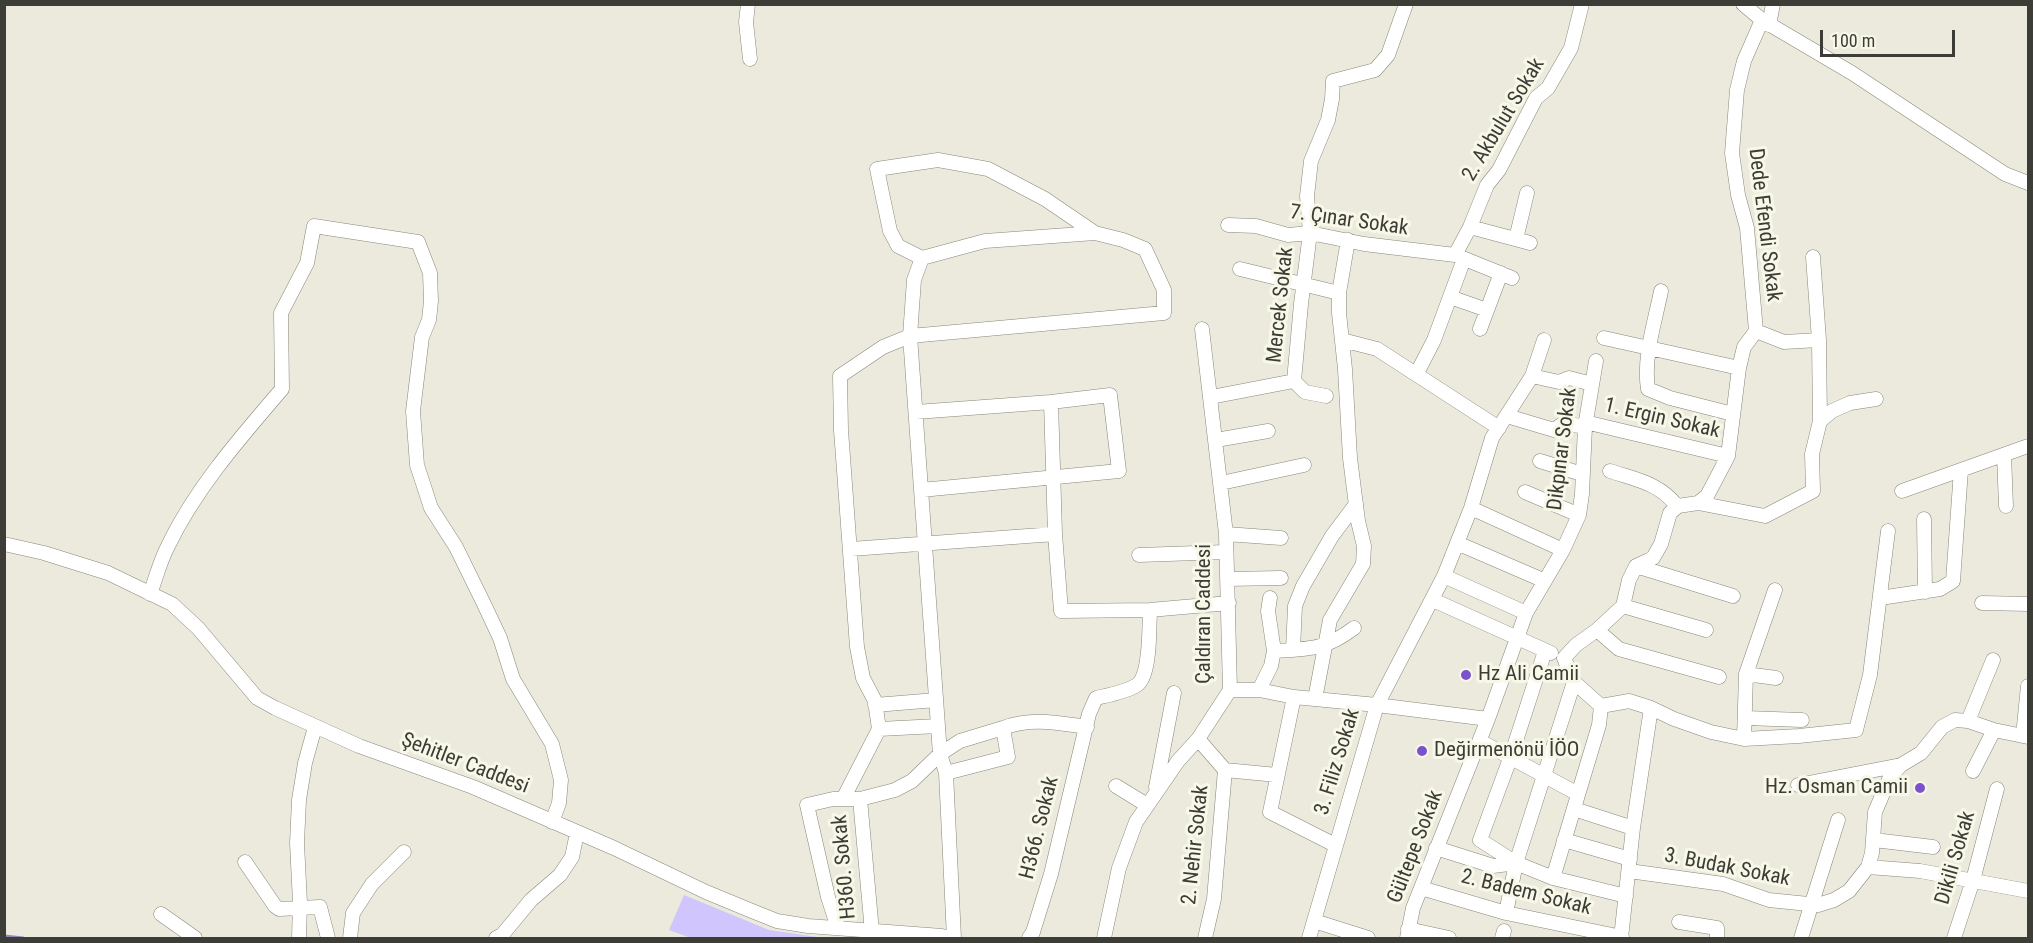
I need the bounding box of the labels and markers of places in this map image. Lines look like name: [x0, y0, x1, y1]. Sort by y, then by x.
place label: Hz Ali Camii: [1478, 662, 1579, 688]
marker: Hz Ali Camii: [1459, 668, 1473, 682]
place label: Değirmenönü İÖO: [1434, 738, 1579, 764]
marker: Değirmenönü İÖO: [1415, 744, 1429, 758]
place label: Hz. Osman Camii: [1765, 775, 1908, 801]
marker: Hz. Osman Camii: [1913, 781, 1927, 795]

